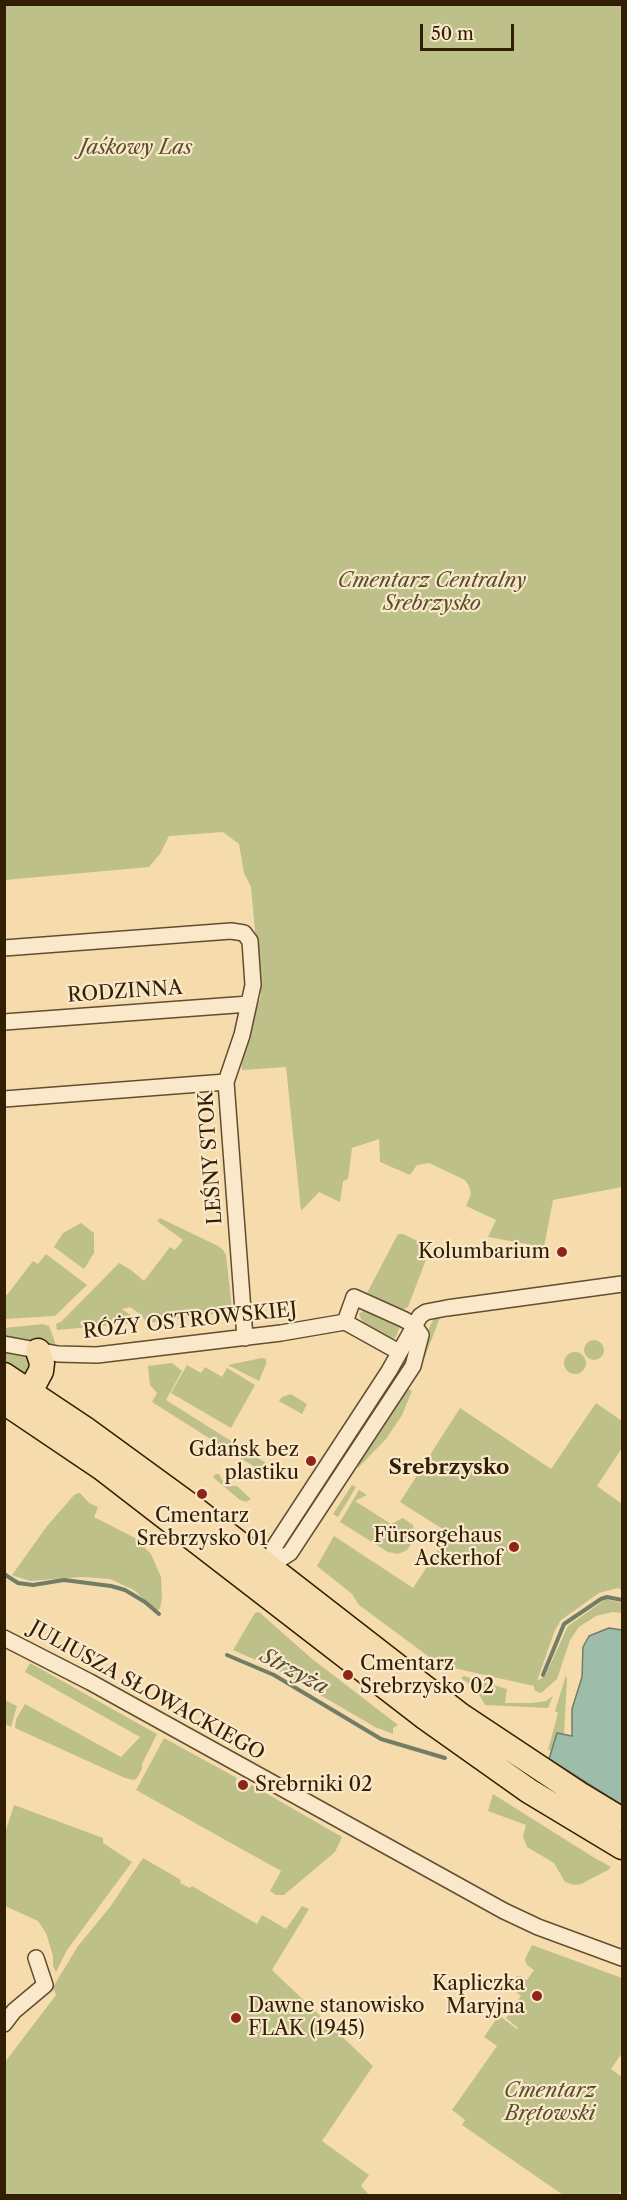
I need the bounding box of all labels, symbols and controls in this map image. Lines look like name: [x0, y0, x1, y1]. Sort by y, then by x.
scale bar: [423, 12, 518, 50]
text: 50 m: [431, 23, 474, 45]
park label: Jaśkowy Las: [79, 136, 193, 160]
park label: Cmentarz Centralny Srebrzysko: [338, 569, 526, 616]
street label: RODZINNA: [66, 976, 184, 1008]
street label: LEŚNY STOK: [194, 1090, 228, 1226]
place label: Kolumbarium: [418, 1240, 550, 1264]
marker: Kolumbarium: [555, 1245, 569, 1259]
street label: RÓŻY OSTROWSKIEJ: [82, 1298, 298, 1344]
place label: Gdańsk bez plastiku: [189, 1438, 299, 1485]
marker: Gdańsk bez plastiku: [304, 1454, 318, 1468]
district label: Srebrzysko: [389, 1455, 509, 1481]
marker: Cmentarz Srebrzysko 01: [195, 1487, 209, 1501]
place label: Cmentarz Srebrzysko 01: [136, 1504, 268, 1551]
place label: Fürsorgehaus Ackerhof: [374, 1524, 502, 1571]
marker: Fürsorgehaus Ackerhof: [507, 1540, 521, 1554]
street label: JULIUSZA SŁOWACKIEGO: [25, 1616, 269, 1766]
water label: Strzyża: [256, 1644, 332, 1700]
place label: Cmentarz Srebrzysko 02: [360, 1652, 494, 1699]
marker: Cmentarz Srebrzysko 02: [341, 1668, 355, 1682]
place label: Srebrniki 02: [255, 1773, 373, 1797]
marker: Srebrniki 02: [236, 1778, 250, 1792]
place label: Kapliczka Maryjna: [432, 1972, 525, 2019]
marker: Kapliczka Maryjna: [530, 1989, 544, 2003]
place label: Dawne stanowisko FLAK (1945): [248, 1994, 425, 2041]
marker: Dawne stanowisko FLAK (1945): [229, 2011, 243, 2025]
park label: Cmentarz Brętowski: [504, 2079, 596, 2126]

